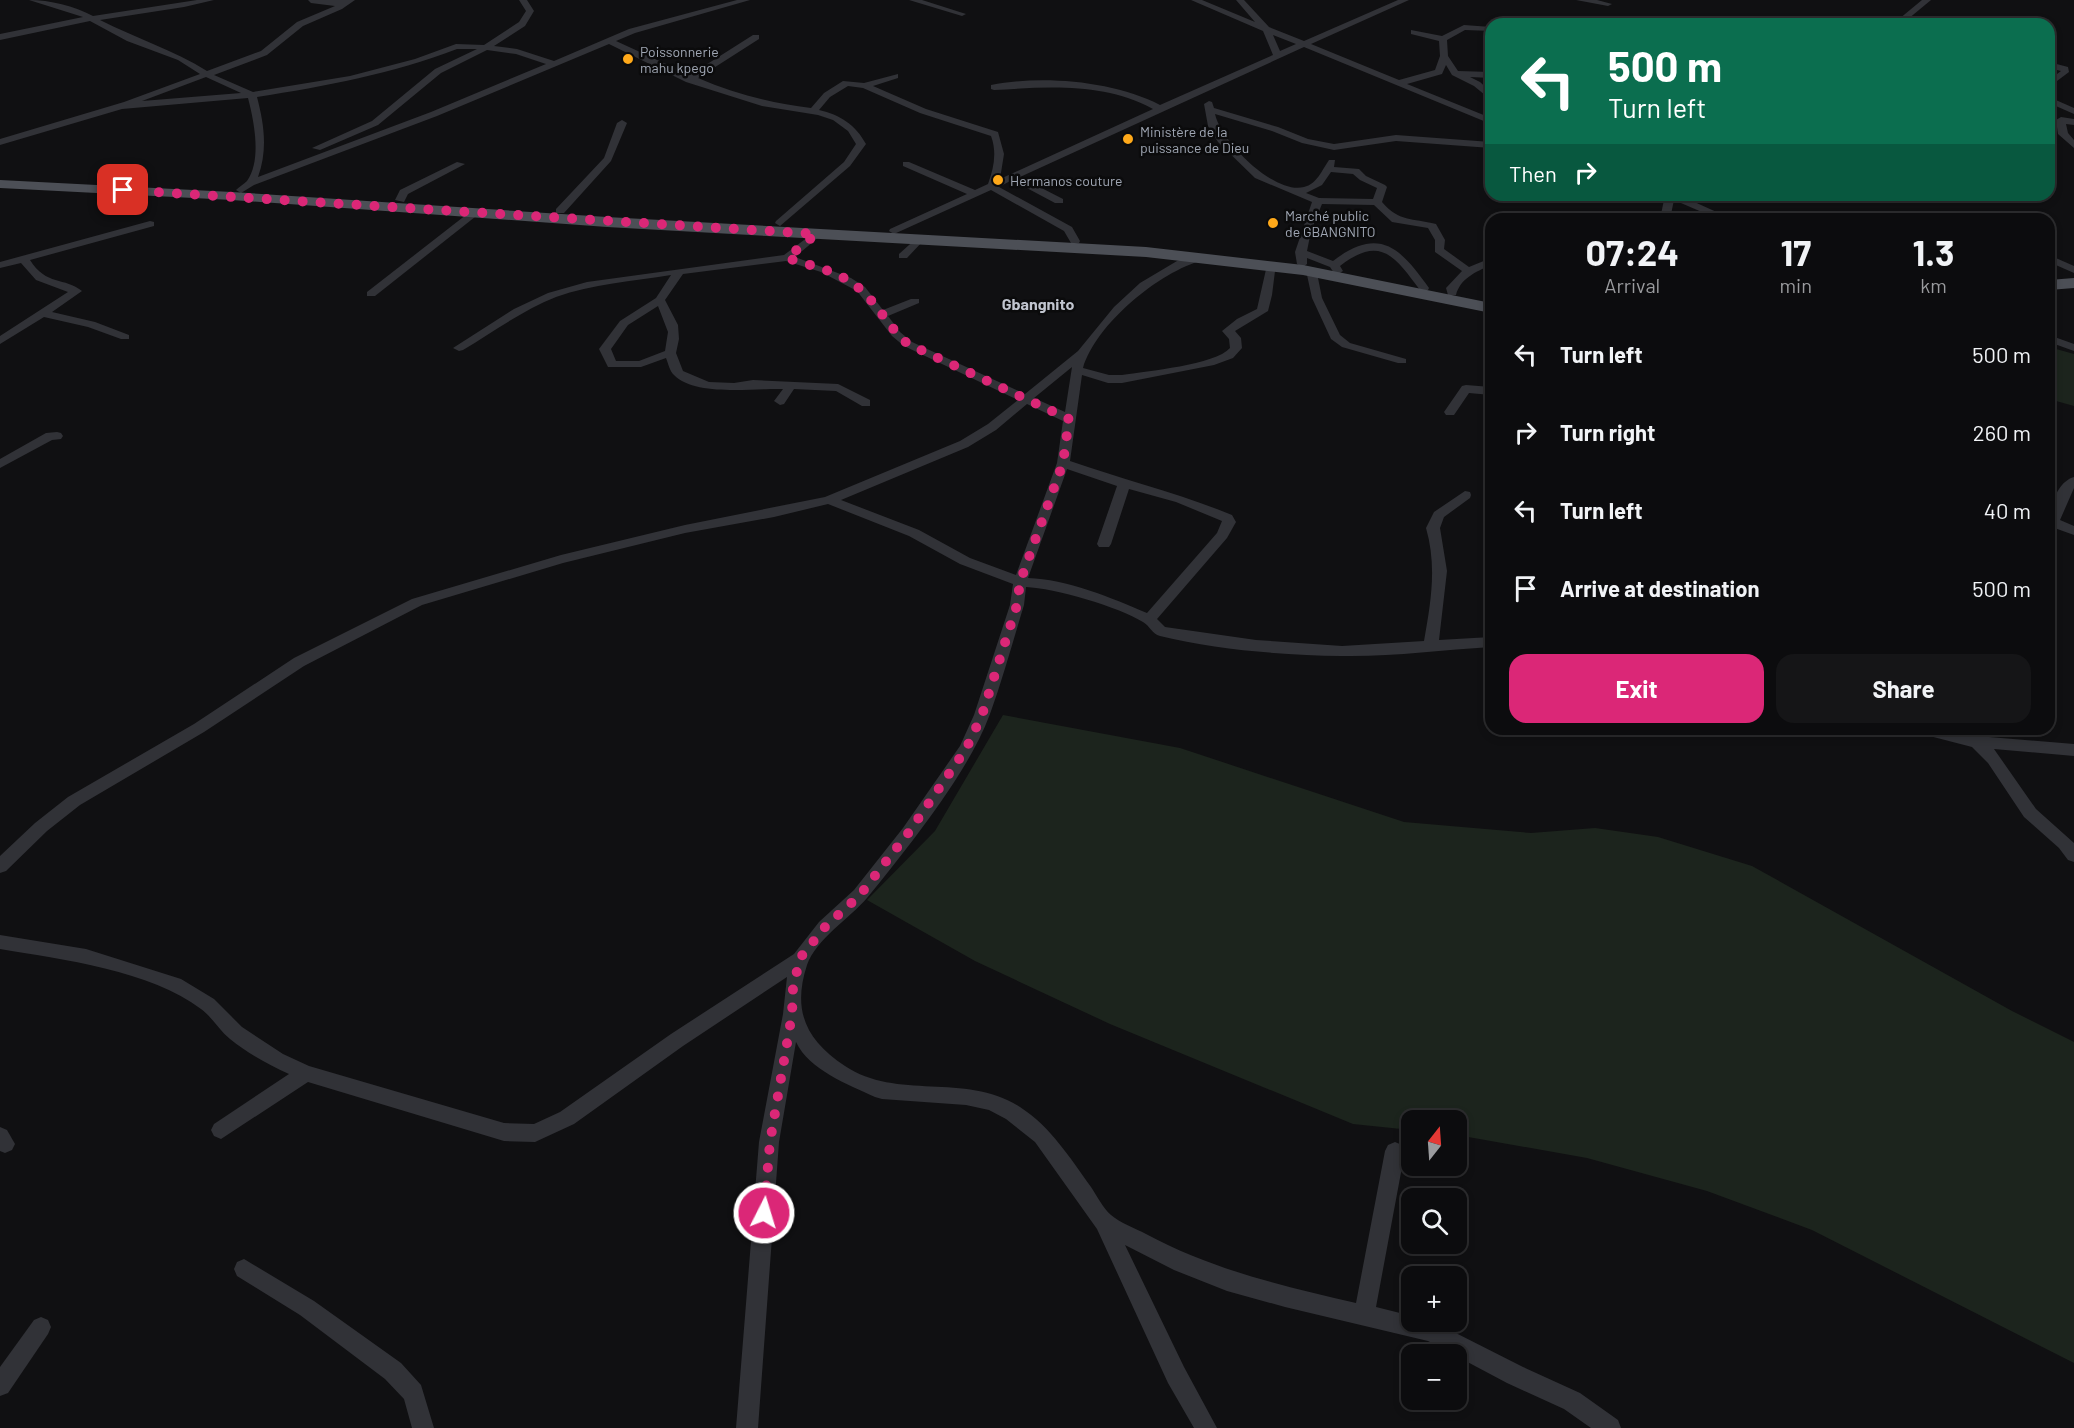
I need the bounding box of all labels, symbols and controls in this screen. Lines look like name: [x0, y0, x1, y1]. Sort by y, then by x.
text: 500 m: [1608, 40, 1722, 90]
icon: left: [1509, 42, 1587, 120]
place label: Poissonnerie mahu kpego: [640, 43, 719, 76]
marker: Poissonnerie mahu kpego: [621, 52, 635, 66]
text: Turn left: [1608, 91, 1706, 123]
place label: Ministère de la puissance de Dieu: [1140, 123, 1249, 156]
marker: Ministère de la puissance de Dieu: [1121, 132, 1135, 146]
icon: right: [1569, 156, 1602, 189]
text: Then: [1509, 160, 1557, 186]
pin: [97, 164, 148, 215]
place label: Hermanos couture: [1010, 172, 1123, 189]
icon: arrive: [106, 173, 139, 206]
marker: Hermanos couture: [991, 173, 1005, 187]
place label: Marché public de GBANGNITO: [1285, 207, 1376, 240]
marker: Marché public de GBANGNITO: [1266, 216, 1280, 230]
text: 07:24: [1586, 230, 1679, 273]
text: 17: [1780, 230, 1811, 273]
text: 1.3: [1913, 230, 1954, 273]
text: Arrival: [1604, 273, 1660, 297]
text: min: [1780, 273, 1812, 297]
text: km: [1920, 273, 1947, 297]
district label: Gbangnito: [1002, 294, 1074, 313]
icon: left: [1509, 338, 1542, 371]
text: Turn left: [1560, 341, 1643, 367]
text: 500 m: [1972, 341, 2031, 367]
icon: right: [1509, 416, 1542, 449]
text: Turn right: [1560, 419, 1655, 445]
text: 260 m: [1973, 419, 2031, 445]
icon: left: [1509, 494, 1542, 527]
text: Turn left: [1560, 497, 1643, 523]
text: 40 m: [1984, 497, 2031, 523]
icon: arrive: [1509, 572, 1542, 605]
text: Arrive at destination: [1560, 575, 1759, 601]
text: 500 m: [1972, 575, 2031, 601]
button: Exit: [1509, 654, 1764, 723]
button: Share: [1776, 654, 2031, 723]
north arrow: [1401, 1110, 1467, 1176]
map controls: [1401, 1110, 1467, 1410]
position arrow: [732, 1181, 796, 1245]
button: search: [1401, 1188, 1467, 1254]
button: +: [1401, 1266, 1467, 1332]
button: −: [1401, 1344, 1467, 1410]

